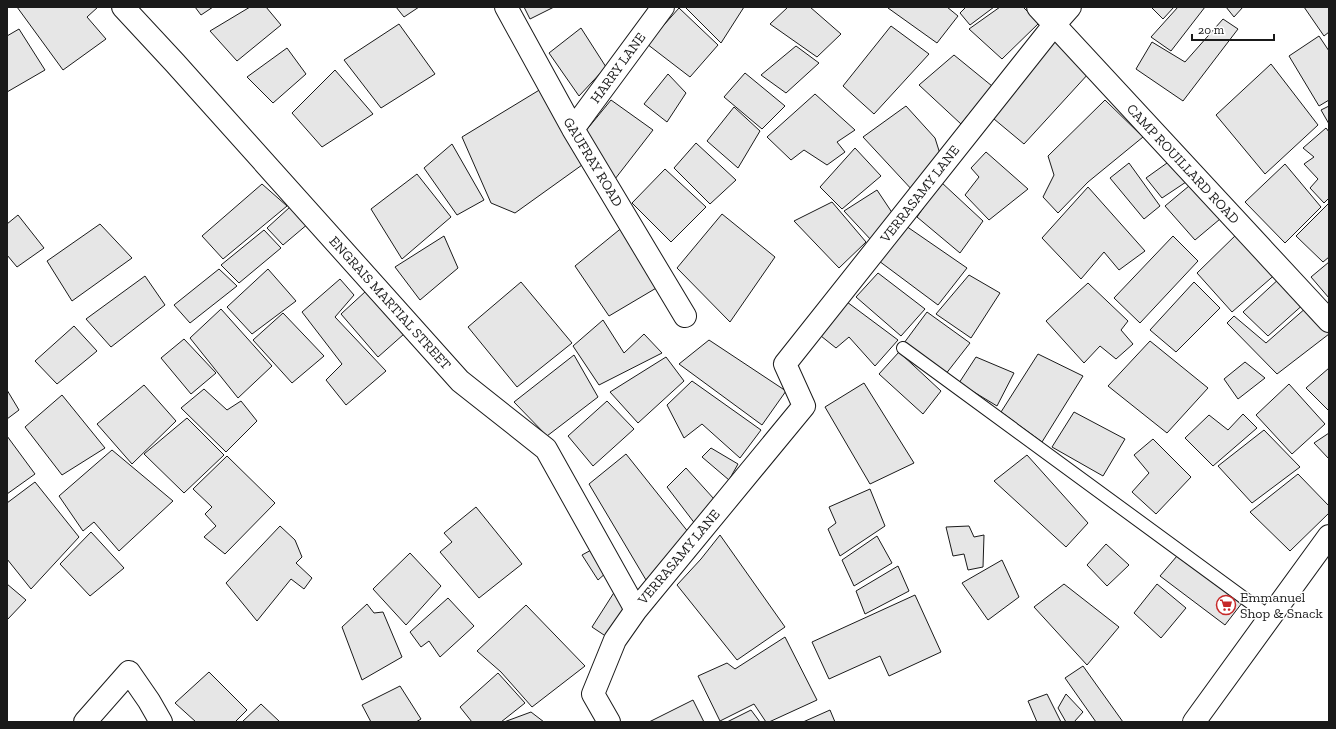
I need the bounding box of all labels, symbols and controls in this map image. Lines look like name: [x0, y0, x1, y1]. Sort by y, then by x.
scale bar: [1192, 16, 1274, 42]
text: 20 m: [1198, 23, 1225, 37]
street label: HARRY LANE: [587, 29, 649, 107]
street label: CAMP ROUILLARD ROAD: [1123, 100, 1243, 228]
street label: GAUFRAY ROAD: [560, 114, 626, 210]
street label: VERRASAMY LANE: [876, 142, 963, 247]
street label: ENGRAIS MARTIAL STREET: [326, 233, 455, 373]
street label: VERRASAMY LANE: [634, 506, 724, 609]
place label: Emmanuel Shop & Snack: [1240, 589, 1323, 622]
supermarket icon: Emmanuel Shop & Snack: [1215, 594, 1237, 616]

